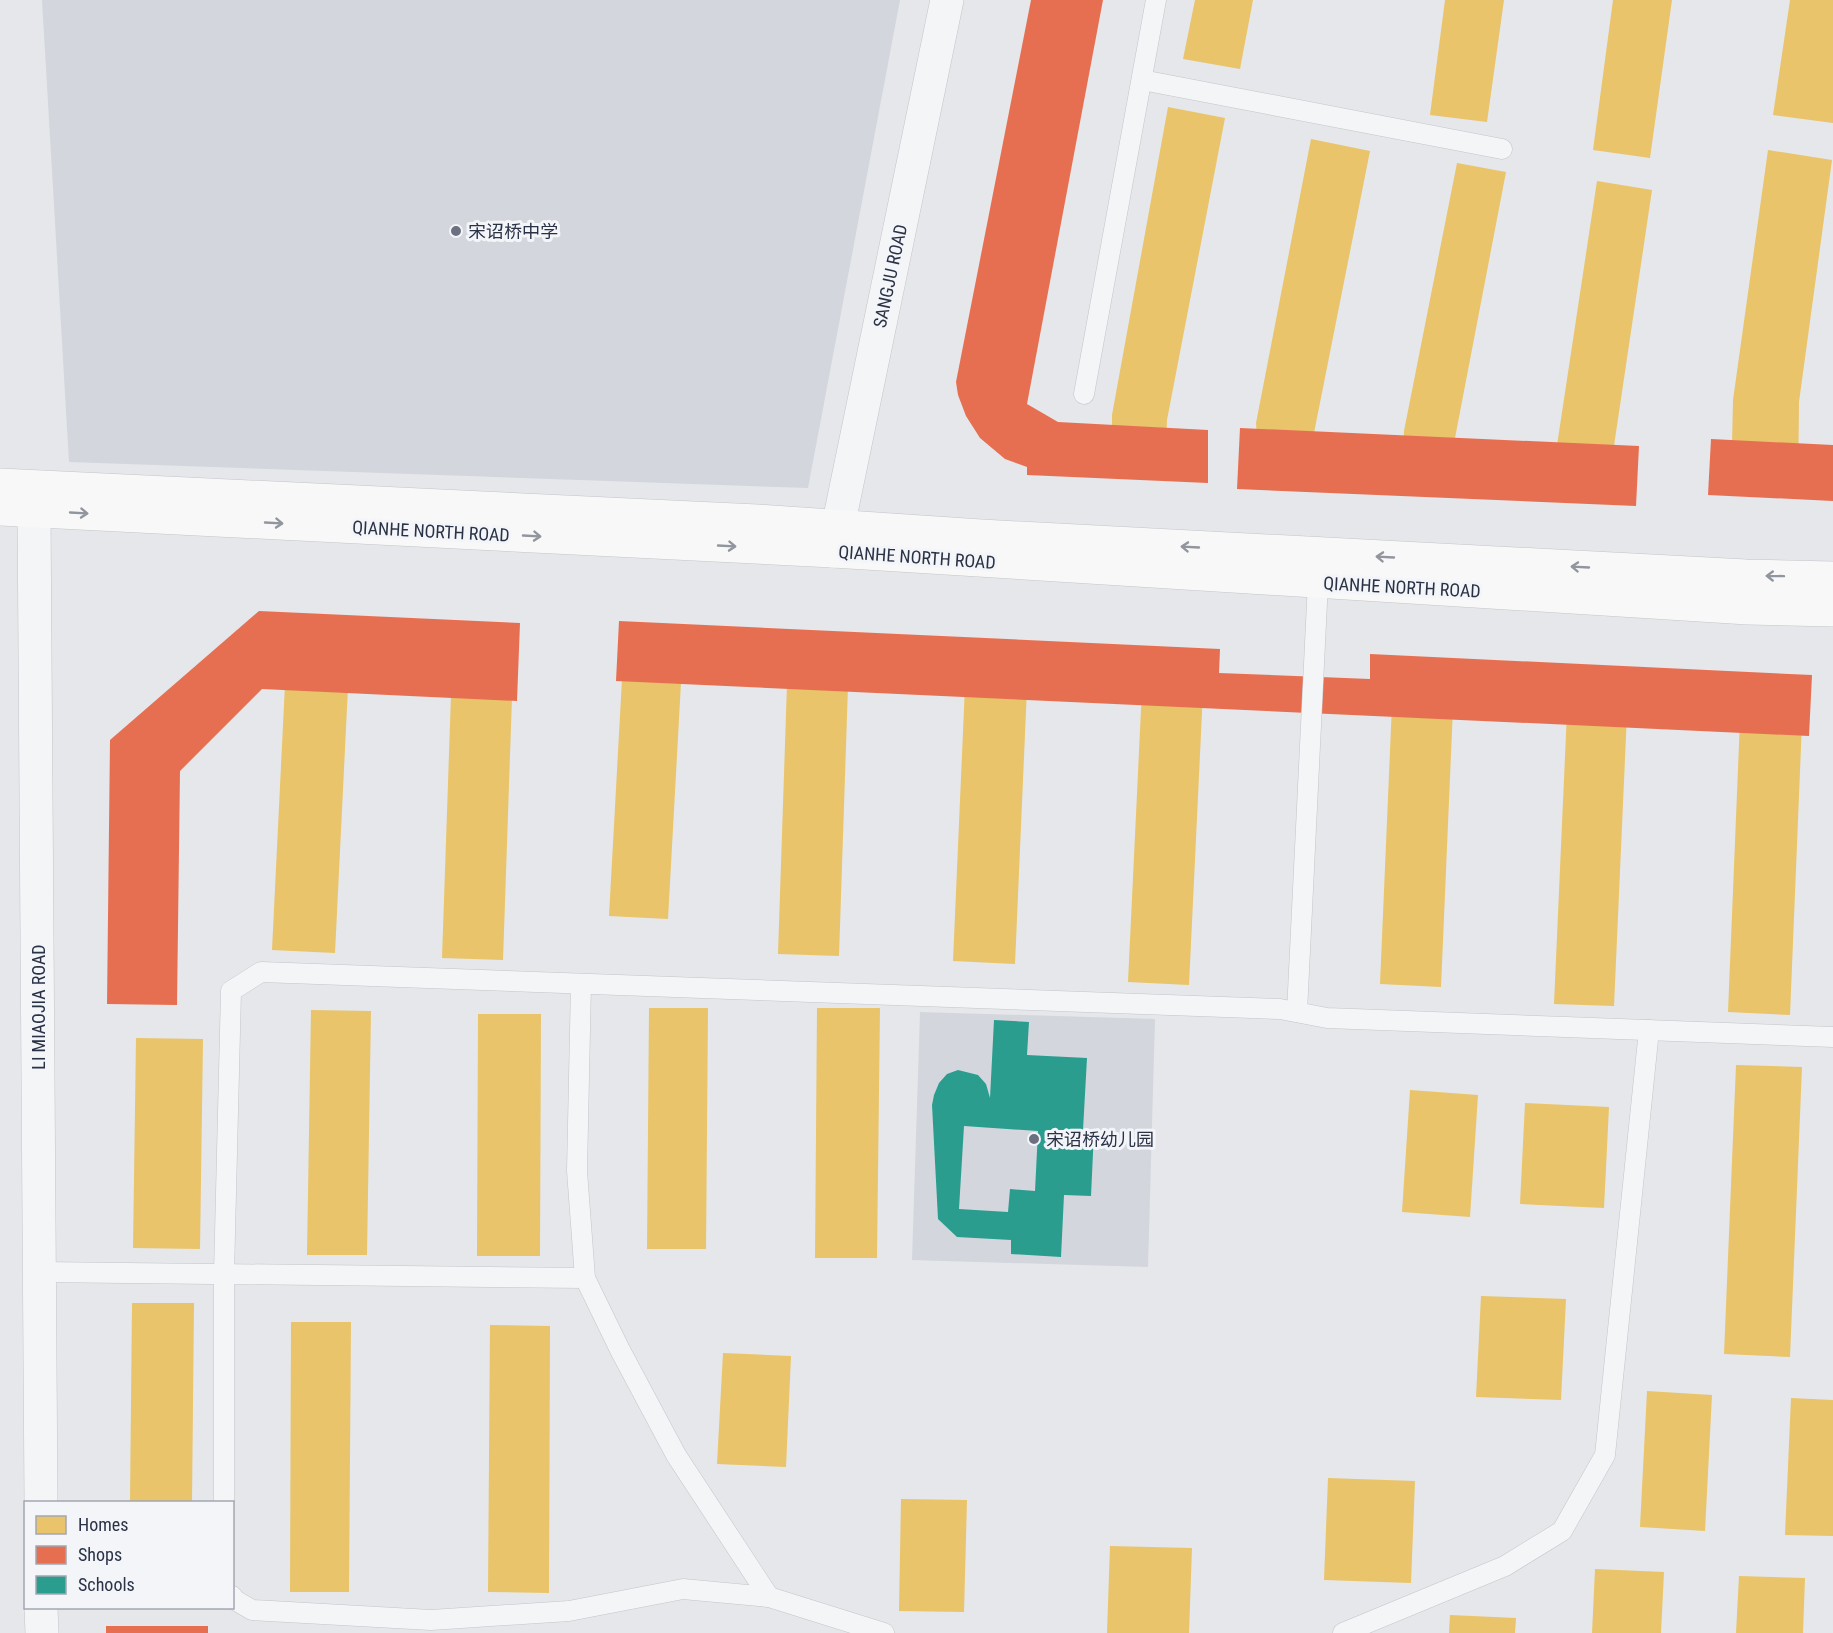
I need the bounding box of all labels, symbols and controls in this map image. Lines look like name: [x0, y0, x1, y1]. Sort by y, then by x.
place label: 宋诏桥中学: [468, 221, 558, 242]
street label: SANGJU ROAD: [869, 222, 911, 330]
marker: 宋诏桥中学: [449, 224, 463, 238]
one-way arrow: [69, 507, 89, 518]
street label: QIANHE NORTH ROAD: [352, 516, 510, 546]
one-way arrow: [264, 517, 284, 528]
one-way arrow: [521, 530, 541, 541]
one-way arrow: [716, 540, 736, 551]
street label: QIANHE NORTH ROAD: [838, 541, 996, 573]
one-way arrow: [1181, 541, 1201, 552]
one-way arrow: [1376, 551, 1396, 562]
one-way arrow: [1570, 561, 1590, 572]
one-way arrow: [1765, 571, 1785, 582]
street label: QIANHE NORTH ROAD: [1323, 572, 1481, 602]
street label: LI MIAOJIA ROAD: [28, 944, 49, 1070]
place label: 宋诏桥幼儿园: [1046, 1129, 1154, 1150]
marker: 宋诏桥幼儿园: [1027, 1132, 1041, 1146]
legend: [24, 1501, 234, 1609]
text: Homes: [78, 1514, 128, 1535]
text: Shops: [78, 1544, 122, 1565]
text: Schools: [78, 1574, 135, 1595]

